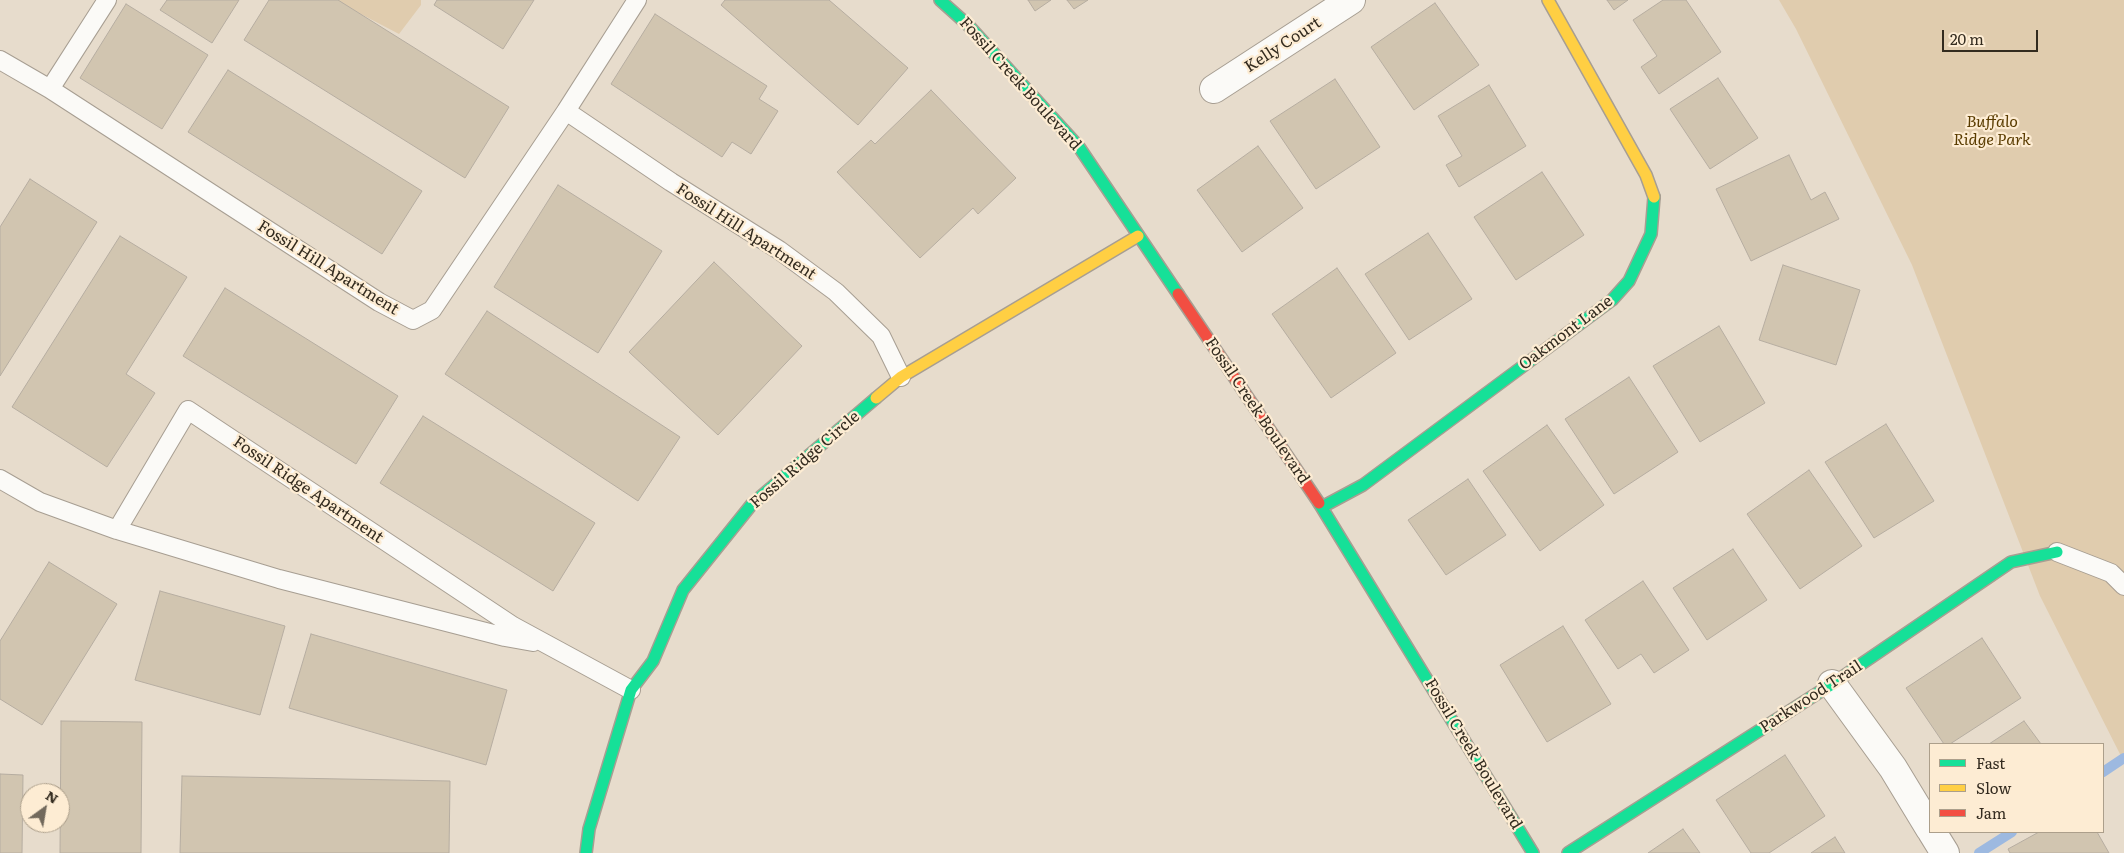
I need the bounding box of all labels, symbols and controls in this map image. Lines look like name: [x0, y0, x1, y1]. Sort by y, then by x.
street label: Fossil Creek Boulevard: [955, 13, 1085, 155]
street label: Kelly Court: [1241, 13, 1325, 77]
scale bar: [1944, 20, 2040, 52]
text: 20 m: [1950, 27, 1984, 50]
park label: Buffalo Ridge Park: [1953, 112, 2031, 150]
street label: Fossil Hill Apartment: [672, 180, 820, 284]
street label: Fossil Hill Apartment: [254, 217, 402, 319]
street label: Oakmont Lane: [1515, 292, 1617, 374]
street label: Fossil Creek Boulevard: [1201, 334, 1313, 488]
street label: Fossil Ridge Circle: [746, 407, 864, 513]
street label: Fossil Ridge Apartment: [229, 433, 387, 547]
street label: Parkwood Trail: [1756, 657, 1866, 737]
street label: Fossil Creek Boulevard: [1420, 675, 1526, 833]
legend: [1929, 743, 2104, 833]
text: Fast: [1976, 751, 2005, 774]
text: Slow: [1976, 776, 2011, 799]
north arrow: [20, 783, 70, 833]
text: N: [42, 785, 63, 808]
text: Jam: [1976, 801, 2006, 824]

